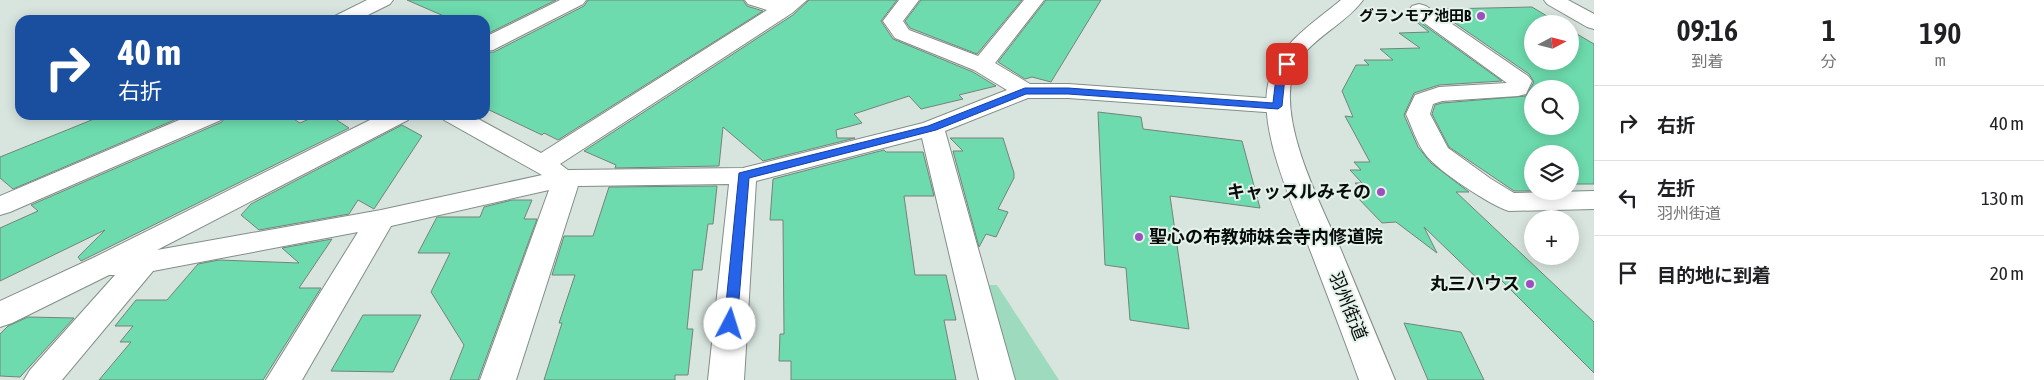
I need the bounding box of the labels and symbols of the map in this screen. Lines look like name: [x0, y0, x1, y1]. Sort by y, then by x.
place label: グランモア池田B: [1359, 7, 1472, 24]
marker: グランモア池田B: [1475, 10, 1487, 22]
north arrow: [1524, 15, 1579, 70]
pin: [1266, 43, 1308, 85]
place label: キャッスルみその: [1227, 181, 1371, 202]
marker: キャッスルみその: [1375, 186, 1387, 198]
place label: 聖心の布教姉妹会寺内修道院: [1149, 226, 1383, 247]
marker: 聖心の布教姉妹会寺内修道院: [1133, 231, 1145, 243]
street label: 羽州街道: [1325, 269, 1372, 343]
place label: 丸三ハウス: [1430, 273, 1520, 294]
marker: 丸三ハウス: [1524, 278, 1536, 290]
position arrow: [703, 297, 755, 349]

